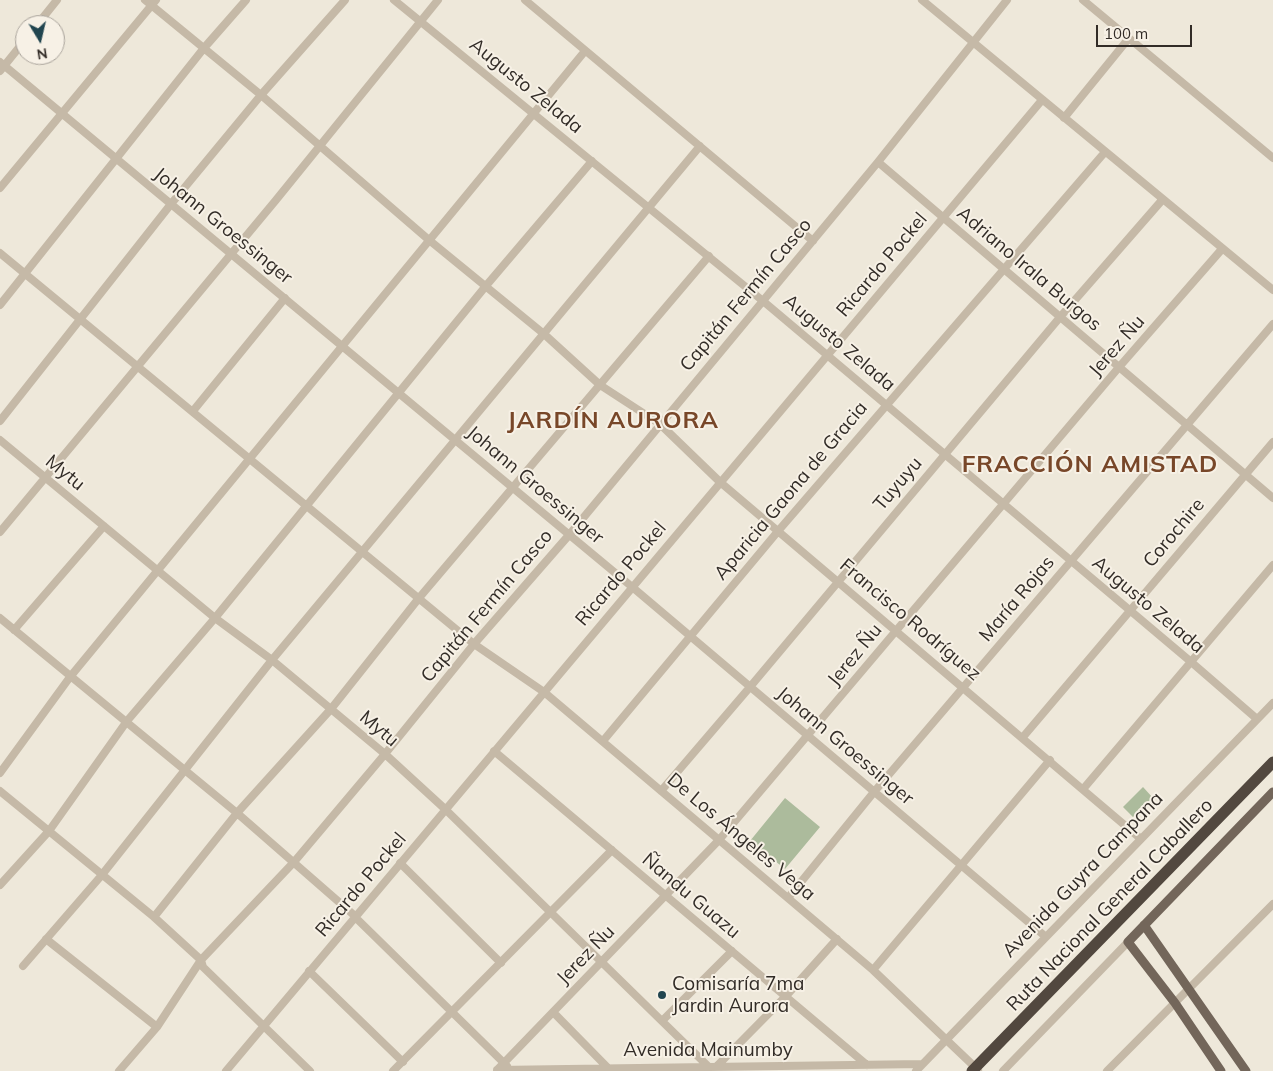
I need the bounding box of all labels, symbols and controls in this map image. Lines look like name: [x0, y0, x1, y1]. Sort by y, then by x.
north arrow: [15, 15, 65, 65]
scale bar: [1098, 15, 1194, 47]
text: 100 m: [1104, 24, 1148, 43]
street label: Augusto Zelada: [465, 33, 587, 139]
text: N: [36, 44, 49, 64]
street label: Johann Groessinger: [149, 163, 297, 289]
street label: Adriano Irala Burgos: [952, 202, 1106, 336]
street label: Ricardo Pockel: [832, 208, 932, 322]
street label: Capitán Fermín Casco: [675, 214, 817, 376]
street label: Augusto Zelada: [778, 290, 900, 396]
street label: Jerez Ñu: [1084, 311, 1150, 381]
street label: Aparicia Gaona de Gracia: [710, 397, 872, 585]
district label: JARDÍN AURORA: [505, 407, 721, 435]
street label: Johann Groessinger: [462, 421, 608, 549]
street label: Mytu: [41, 450, 89, 496]
district label: FRACCIÓN AMISTAD: [960, 451, 1220, 479]
street label: Tuyuyu: [869, 452, 927, 516]
street label: Corochire: [1139, 494, 1209, 572]
street label: Ricardo Pockel: [571, 517, 671, 631]
street label: Capitán Fermín Casco: [416, 525, 558, 687]
street label: María Rojas: [975, 552, 1059, 646]
street label: Augusto Zelada: [1087, 552, 1209, 658]
street label: Francisco Rodríguez: [835, 554, 985, 686]
street label: Jerez Ñu: [823, 619, 887, 691]
street label: Johann Groessinger: [772, 682, 918, 810]
street label: Mytu: [355, 706, 403, 752]
street label: De Los Ángeles Vega: [662, 768, 820, 906]
street label: Avenida Guyra Campana: [998, 787, 1168, 963]
street label: Ruta Nacional General Caballero: [1002, 794, 1218, 1016]
street label: Ricardo Pockel: [311, 828, 411, 942]
street label: Ñandu Guazu: [637, 848, 745, 944]
street label: Jerez Ñu: [552, 921, 620, 989]
place label: Comisaría 7ma Jardin Aurora: [672, 973, 804, 1017]
marker: Comisaría 7ma Jardin Aurora: [656, 989, 668, 1001]
street label: Avenida Mainumby: [623, 1039, 793, 1061]

